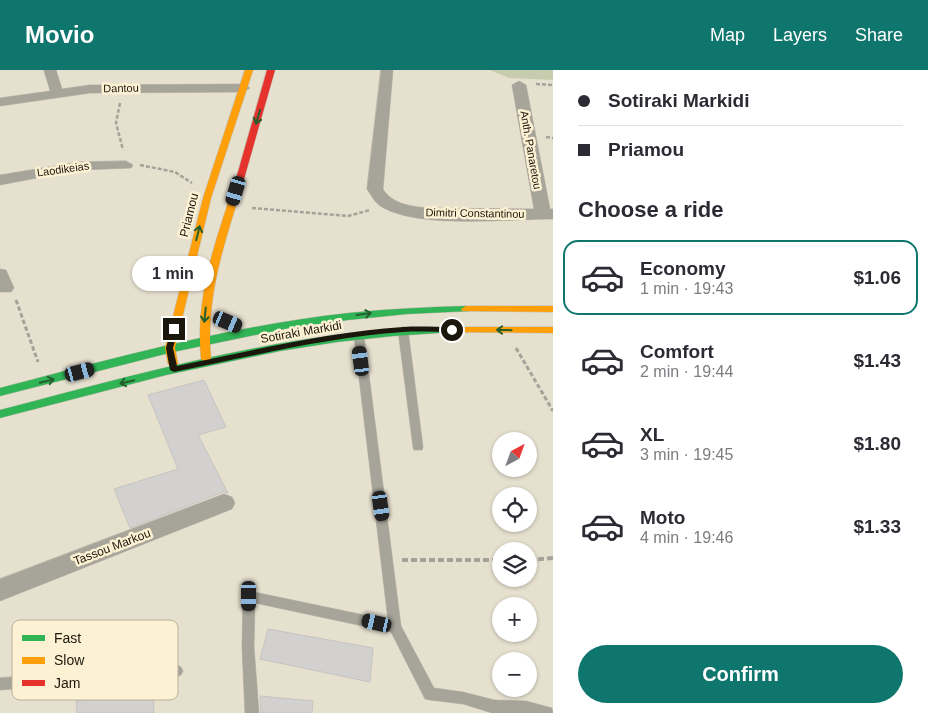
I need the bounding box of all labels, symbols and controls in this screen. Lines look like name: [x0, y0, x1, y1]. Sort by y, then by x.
text: Movio: [25, 21, 94, 48]
text: Map: [710, 25, 745, 45]
text: Layers: [773, 25, 827, 45]
text: Share: [855, 25, 903, 45]
street label: Dantou: [103, 82, 139, 94]
text: Sotiraki Markidi: [608, 90, 750, 111]
one-way arrow: [252, 109, 262, 125]
street label: Anth. Panaretou: [518, 110, 544, 190]
text: Priamou: [608, 139, 684, 160]
street label: Laodikeias: [36, 159, 90, 179]
car: [224, 174, 247, 208]
street label: Priamou: [177, 192, 201, 238]
text: Choose a ride: [578, 197, 723, 222]
street label: Dimitri Constantinou: [425, 206, 525, 220]
one-way arrow: [194, 225, 203, 241]
icon: car: [580, 255, 625, 300]
callout: 1 min: [133, 256, 215, 292]
text: Economy: [640, 258, 726, 279]
text: 1 min: [152, 265, 194, 282]
text: $1.06: [853, 267, 901, 288]
text: 1 min · 19:43: [640, 280, 733, 297]
one-way arrow: [200, 307, 210, 323]
one-way arrow: [355, 308, 371, 318]
car: [211, 309, 244, 335]
route end: [163, 318, 185, 340]
street label: Sotiraki Markidi: [259, 318, 343, 346]
route start: [441, 319, 463, 341]
one-way arrow: [497, 325, 513, 335]
icon: car: [580, 338, 625, 383]
text: Comfort: [640, 341, 714, 362]
car: [351, 345, 370, 377]
text: $1.43: [853, 350, 901, 371]
car: [63, 361, 96, 383]
text: 2 min · 19:44: [640, 363, 733, 380]
one-way arrow: [39, 375, 55, 385]
one-way arrow: [119, 378, 135, 387]
icon: car: [580, 421, 625, 466]
text: XL: [640, 424, 664, 445]
north arrow: [492, 432, 538, 478]
map controls: [492, 432, 537, 697]
text: $1.80: [853, 433, 901, 454]
text: 3 min · 19:45: [640, 446, 733, 463]
button: locate: [492, 487, 537, 532]
car: [371, 490, 390, 522]
icon: car: [580, 504, 625, 549]
text: Moto: [640, 507, 685, 528]
text: $1.33: [853, 516, 901, 537]
street label: Tassou Markou: [72, 526, 152, 568]
text: 4 min · 19:46: [640, 529, 733, 546]
button: layers: [492, 542, 537, 587]
car: [241, 581, 256, 611]
button: +: [492, 597, 537, 642]
car: [360, 612, 393, 634]
legend: [12, 620, 178, 700]
text: Fast: [54, 630, 81, 646]
button: Confirm: [578, 645, 903, 703]
text: Slow: [54, 652, 85, 668]
button: −: [492, 652, 537, 697]
text: Jam: [54, 675, 80, 691]

